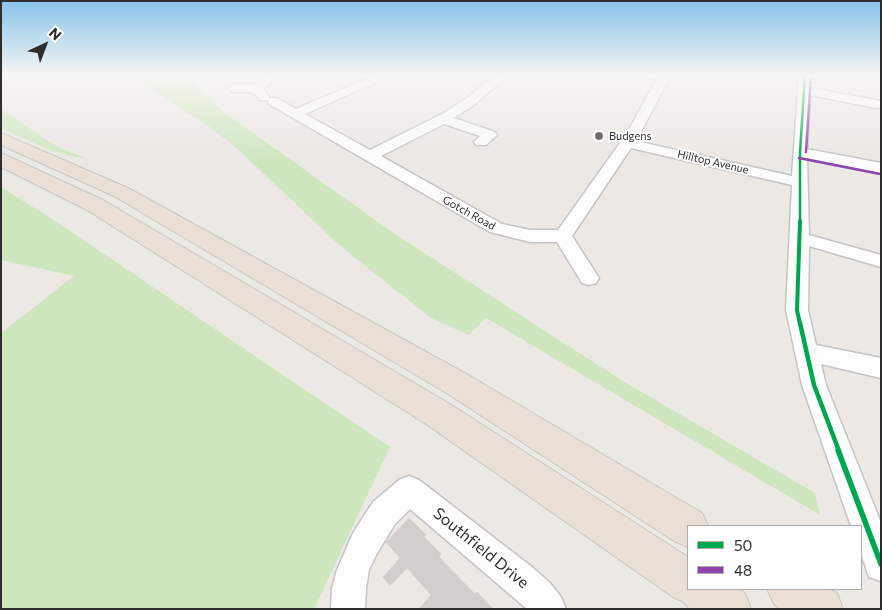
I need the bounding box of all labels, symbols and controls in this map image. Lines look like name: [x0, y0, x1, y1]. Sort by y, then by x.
north arrow: [20, 20, 70, 70]
text: N: [46, 24, 65, 43]
place label: Budgens: [609, 129, 652, 143]
marker: Budgens: [593, 130, 605, 142]
street label: Hilltop Avenue: [676, 147, 750, 177]
street label: Gotch Road: [440, 193, 498, 233]
street label: Southfield Drive: [429, 504, 533, 592]
legend: [687, 525, 862, 590]
text: 50: [734, 536, 752, 554]
text: 48: [734, 561, 752, 579]

